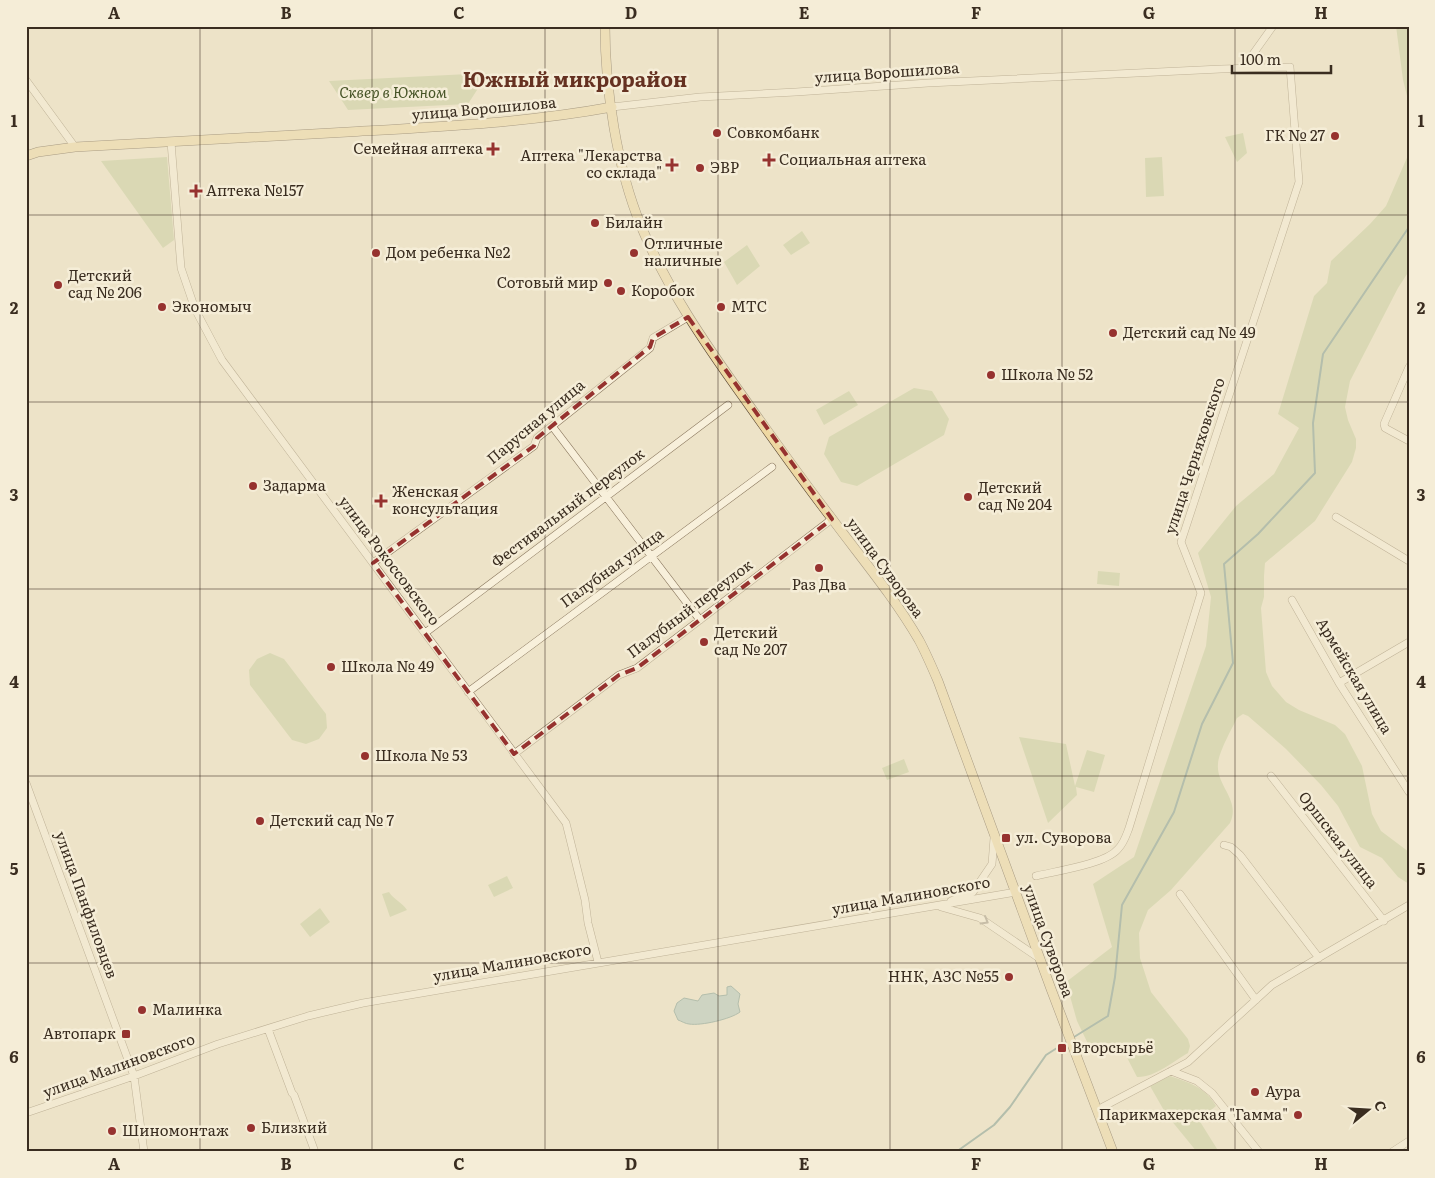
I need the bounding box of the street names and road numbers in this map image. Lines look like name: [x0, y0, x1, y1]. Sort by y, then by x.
street label: улица Ворошилова: [814, 55, 961, 88]
street label: улица Ворошилова: [411, 90, 558, 125]
street label: Парусная улица: [481, 372, 590, 469]
street label: улица Черняховского: [1157, 374, 1230, 537]
street label: Фестивальный переулок: [486, 441, 649, 572]
street label: улица Рокоссовского: [334, 490, 447, 630]
street label: улица Суворова: [842, 512, 931, 623]
street label: Палубная улица: [555, 521, 668, 612]
street label: Палубный переулок: [621, 553, 757, 663]
street label: Армейская улица: [1311, 613, 1400, 739]
street label: Оршская улица: [1294, 786, 1385, 893]
street label: улица Панфиловцев: [50, 828, 125, 981]
street label: улица Малиновского: [830, 869, 992, 920]
street label: улица Суворова: [1018, 881, 1081, 1001]
street label: улица Малиновского: [431, 936, 593, 987]
street label: улица Малиновского: [39, 1026, 198, 1103]

